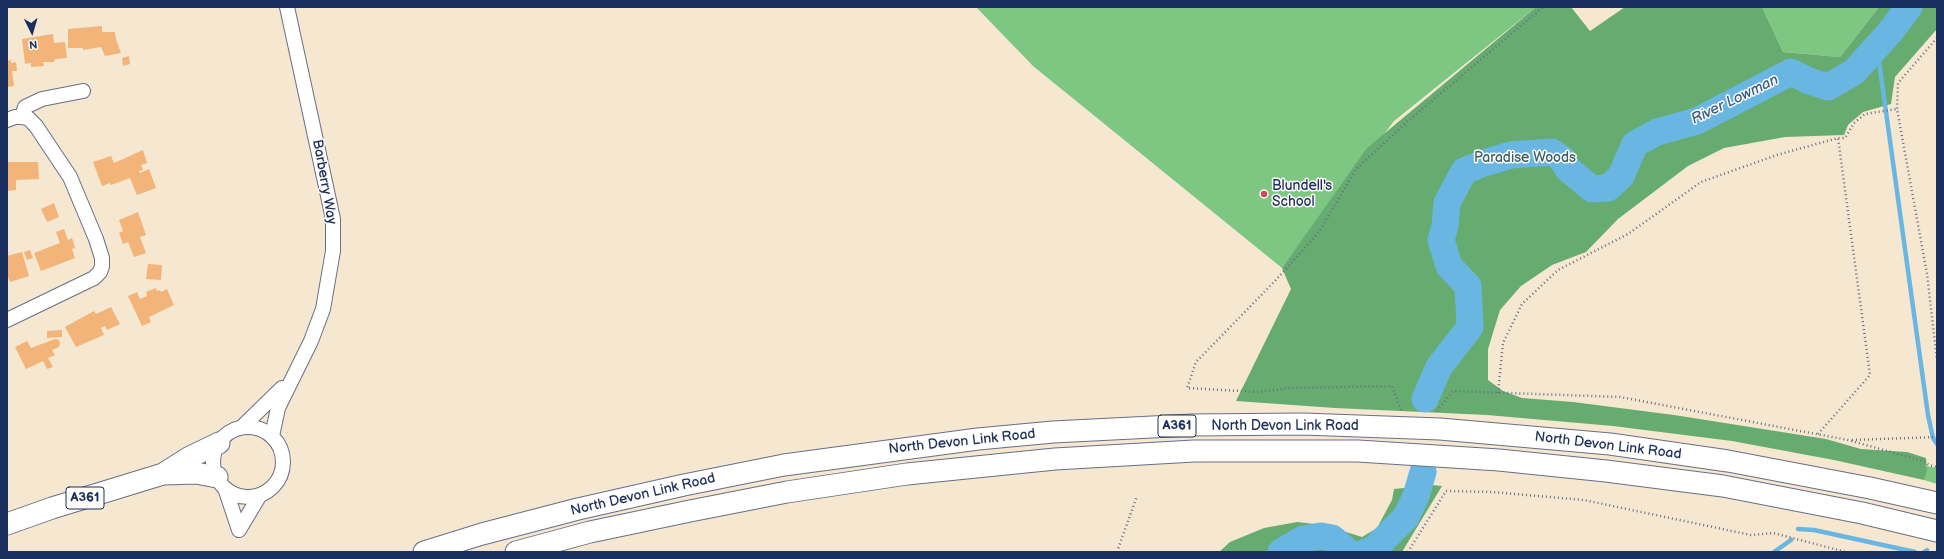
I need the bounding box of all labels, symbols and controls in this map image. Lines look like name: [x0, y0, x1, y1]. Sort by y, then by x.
north arrow: [12, 12, 52, 52]
text: N: [28, 38, 38, 51]
water label: River Lowman: [1689, 71, 1781, 129]
street label: Barberry Way: [308, 138, 340, 226]
park label: Paradise Woods: [1474, 150, 1576, 166]
place label: Blundell's School: [1272, 178, 1332, 210]
marker: Blundell's School: [1259, 189, 1269, 199]
road number: A361: [1158, 415, 1196, 437]
street label: North Devon Link Road: [1211, 418, 1359, 434]
street label: North Devon Link Road: [888, 426, 1036, 458]
street label: North Devon Link Road: [1534, 429, 1682, 463]
street label: North Devon Link Road: [569, 470, 717, 520]
road number: A361: [66, 487, 104, 509]

